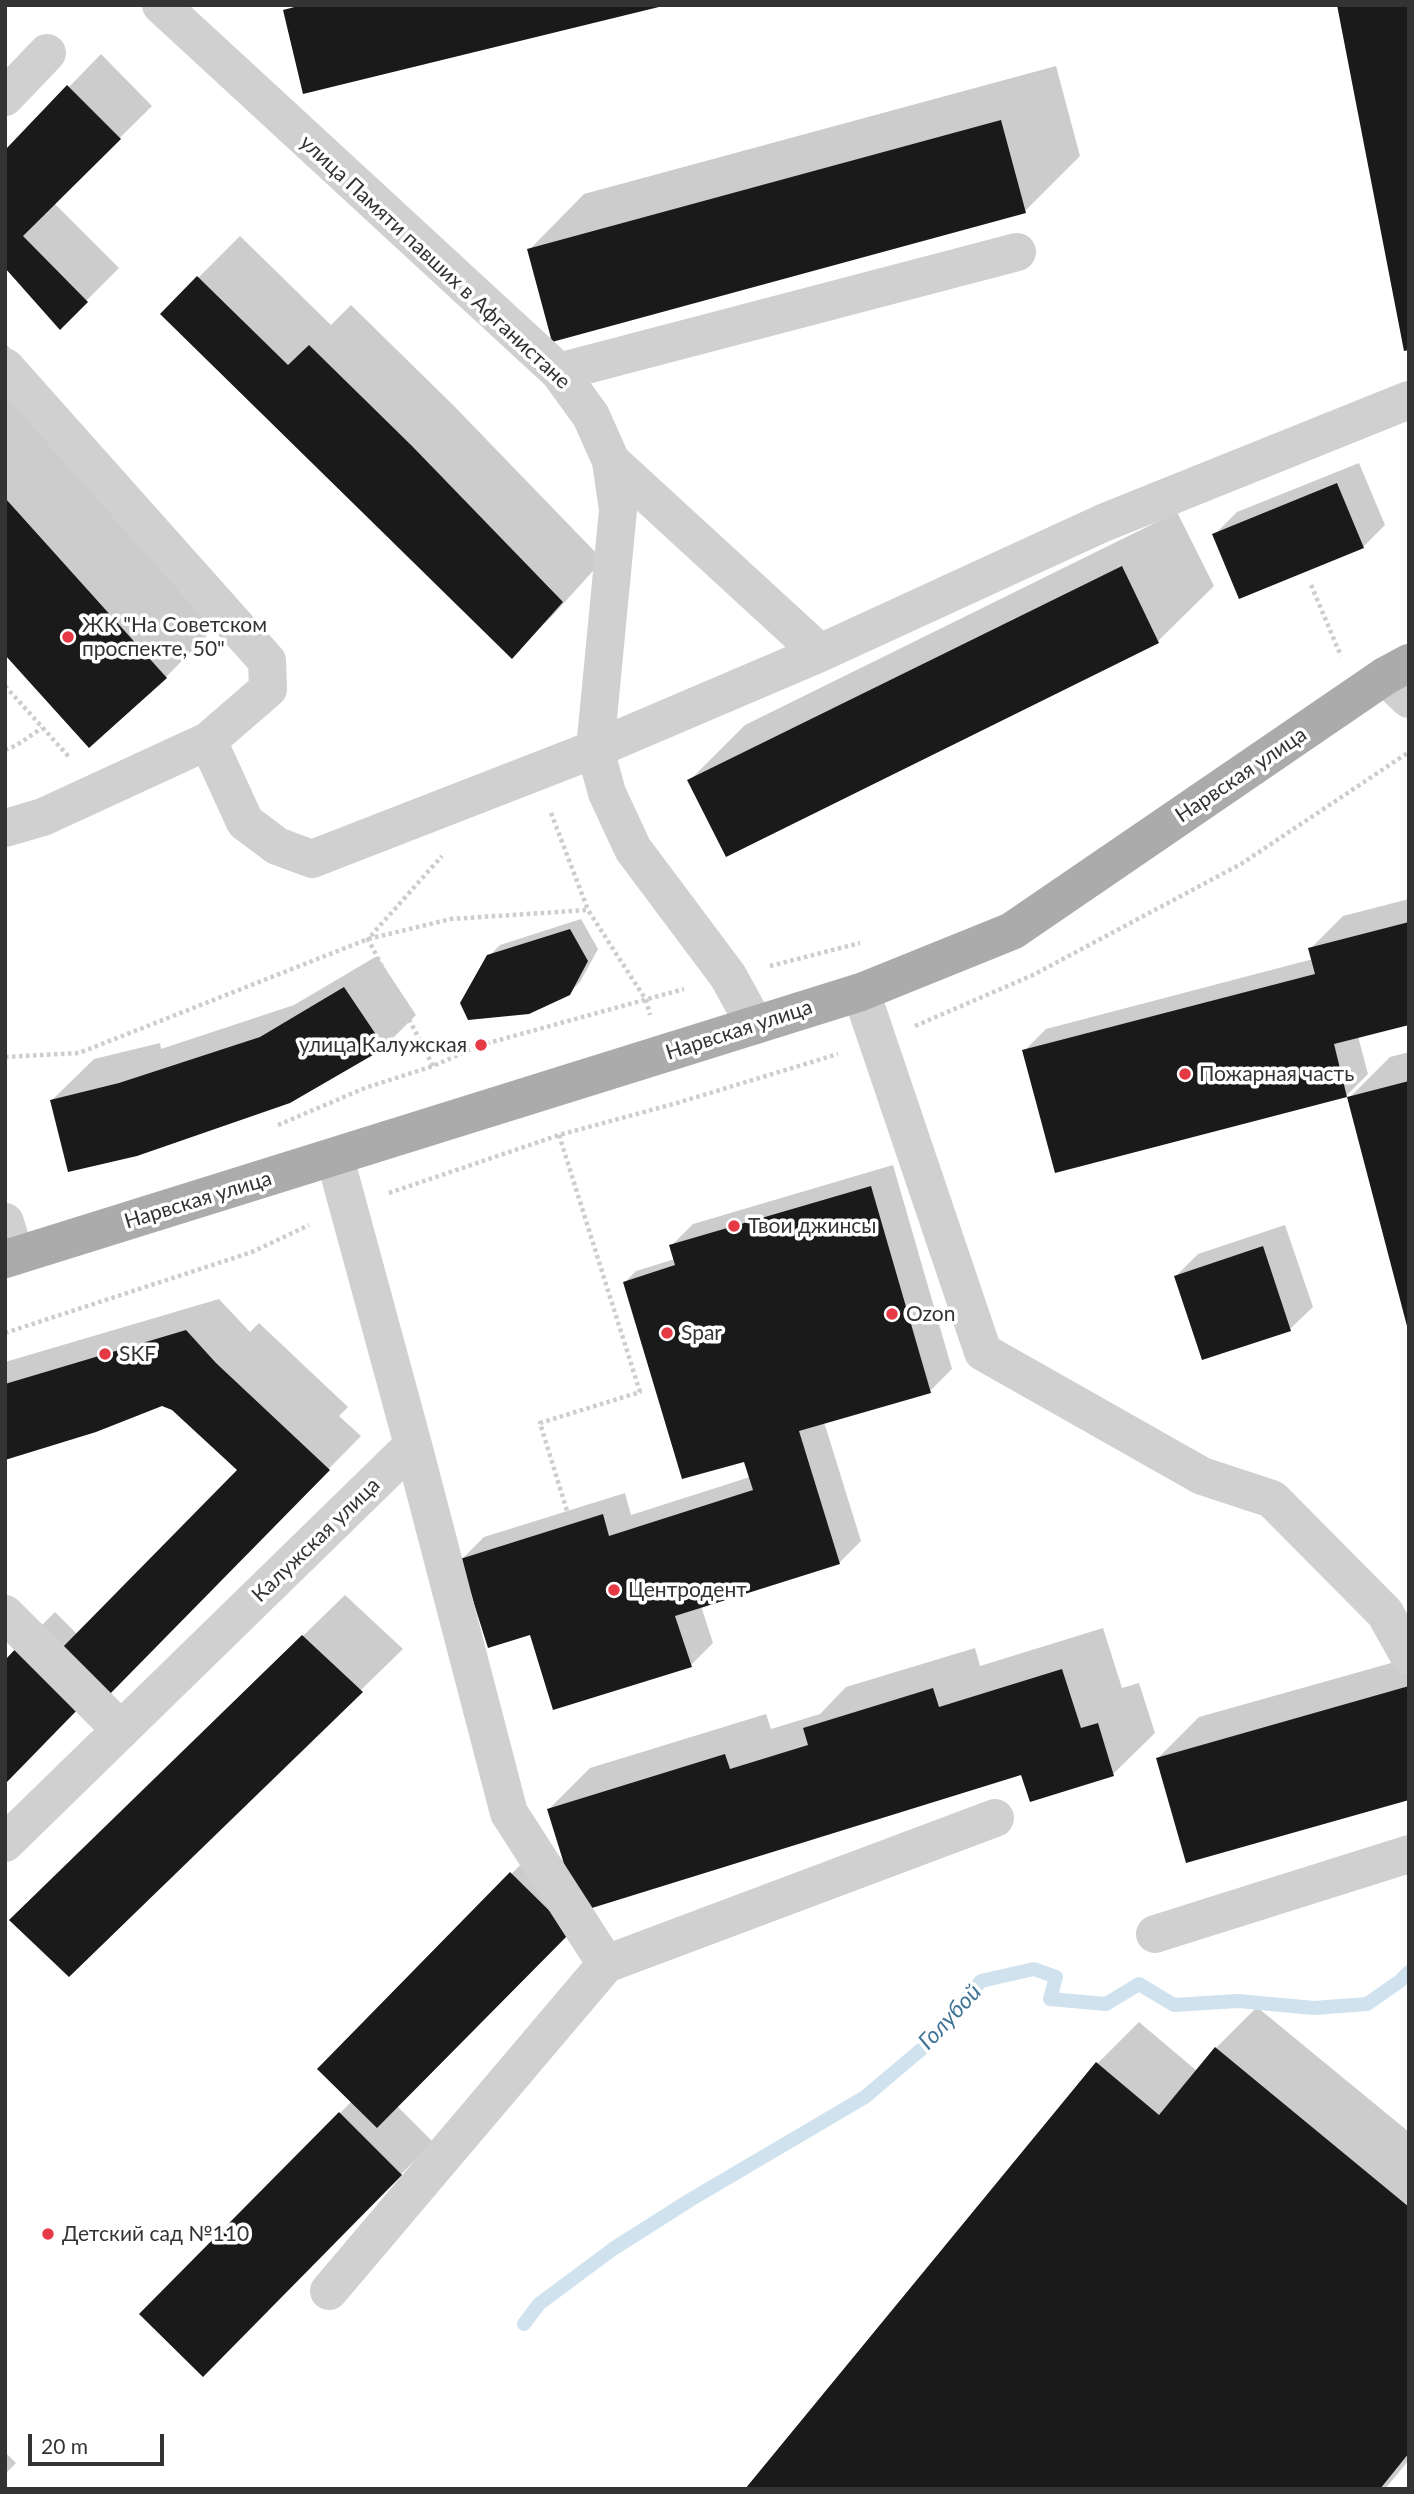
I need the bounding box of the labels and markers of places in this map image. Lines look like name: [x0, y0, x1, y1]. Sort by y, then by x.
place label: ЖК "На Советском проспекте, 50": [82, 612, 267, 662]
marker: ЖК "На Советском проспекте, 50": [60, 629, 76, 645]
place label: улица Калужская: [299, 1032, 467, 1058]
marker: улица Калужская: [473, 1037, 489, 1053]
place label: Пожарная часть: [1199, 1061, 1354, 1087]
marker: Пожарная часть: [1177, 1066, 1193, 1082]
place label: Твои джинсы: [748, 1213, 876, 1239]
marker: Твои джинсы: [726, 1218, 742, 1234]
place label: Ozon: [906, 1301, 955, 1327]
marker: Ozon: [884, 1306, 900, 1322]
place label: Spar: [681, 1320, 722, 1346]
marker: Spar: [659, 1325, 675, 1341]
place label: SKF: [119, 1341, 156, 1367]
marker: SKF: [97, 1346, 113, 1362]
place label: Центродент: [628, 1577, 747, 1603]
marker: Центродент: [606, 1582, 622, 1598]
place label: Детский сад №110: [62, 2221, 249, 2247]
marker: Детский сад №110: [40, 2226, 56, 2242]

